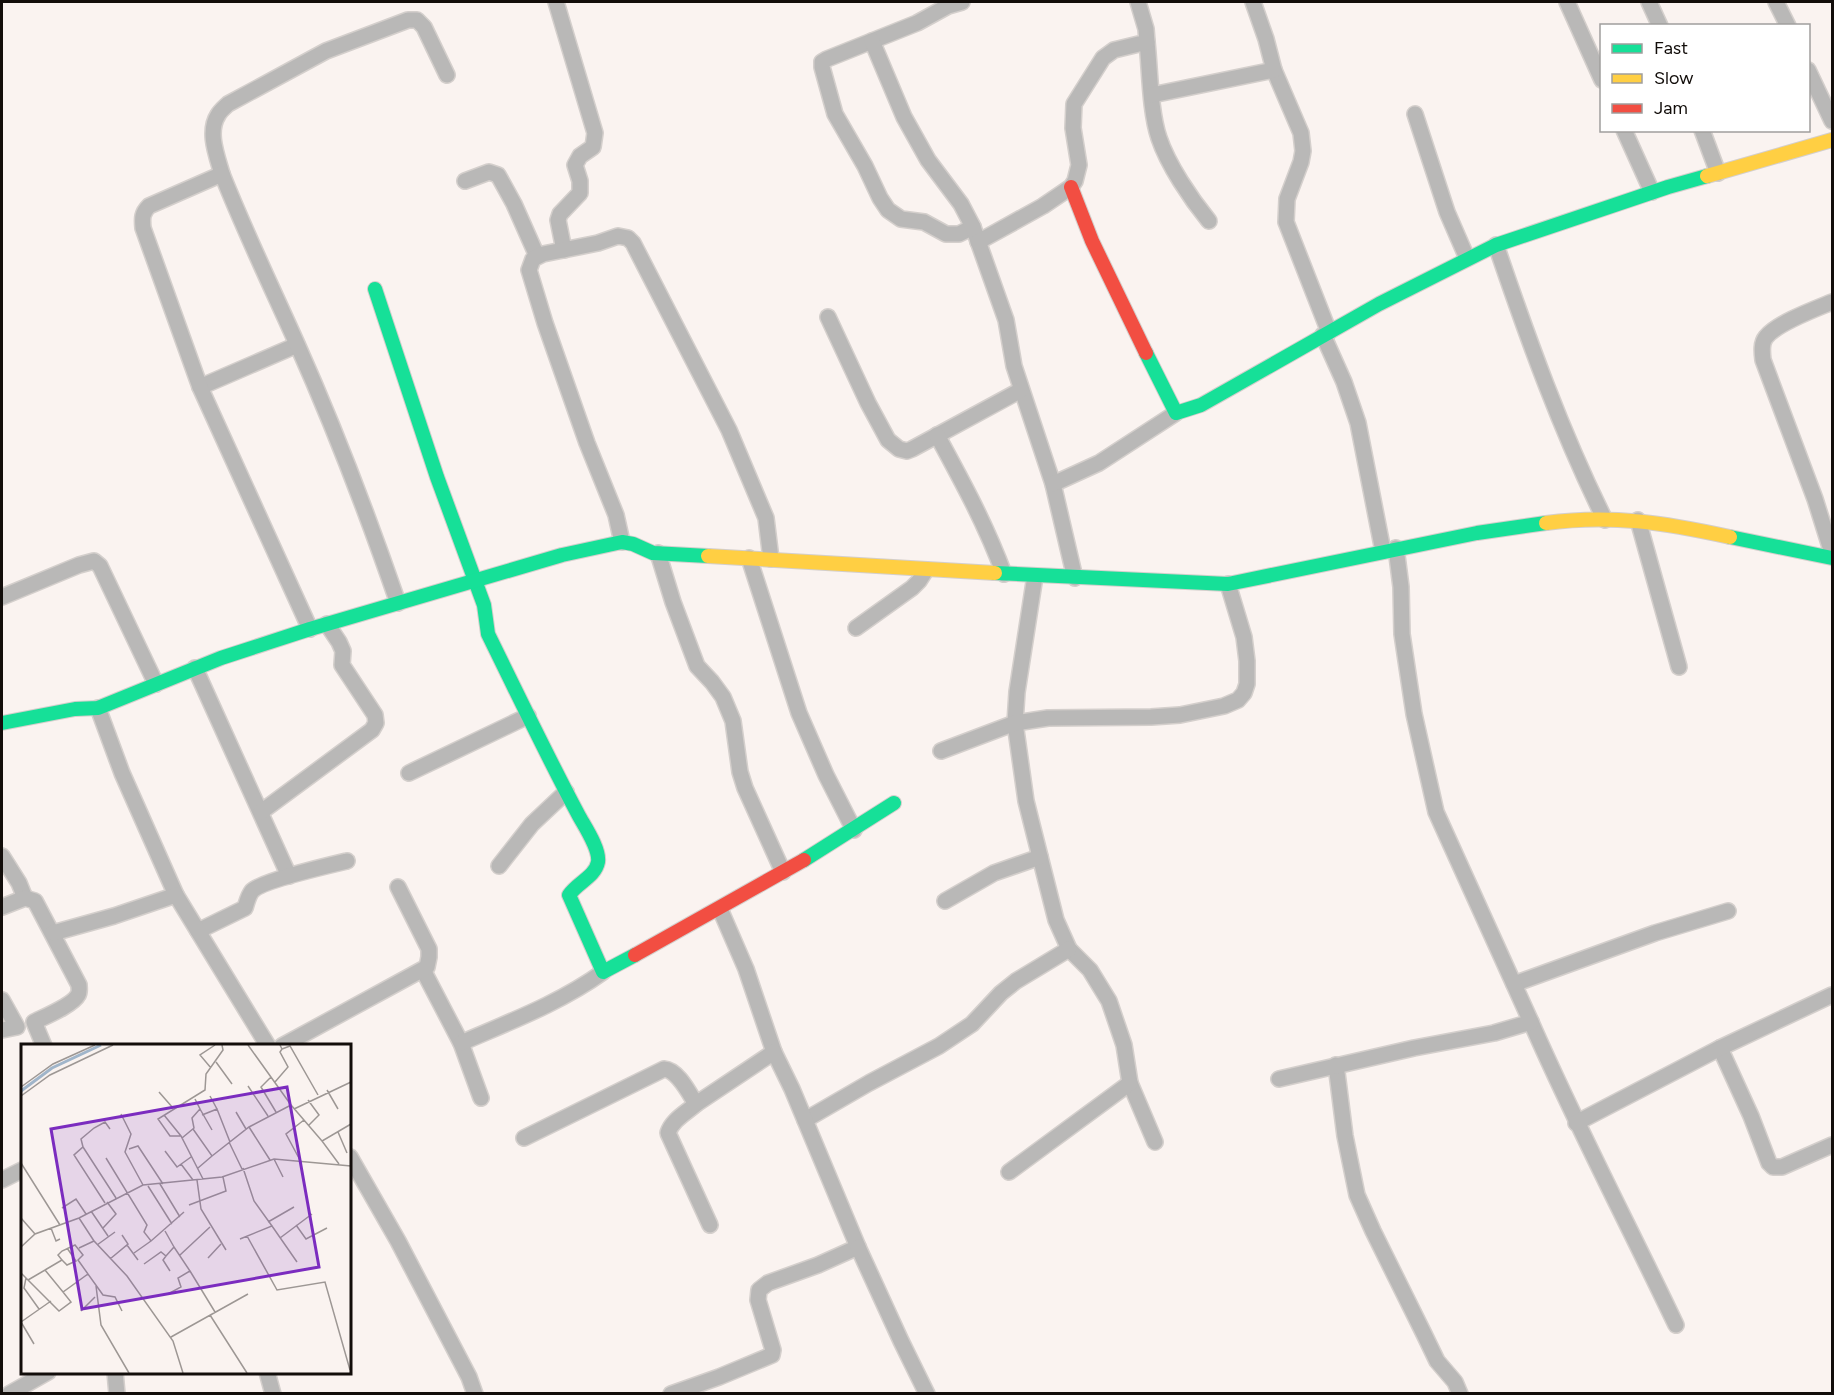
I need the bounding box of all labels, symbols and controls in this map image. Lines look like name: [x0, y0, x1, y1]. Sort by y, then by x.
legend: [1600, 24, 1810, 132]
text: Fast: [1654, 37, 1688, 59]
text: Slow: [1654, 67, 1693, 89]
text: Jam: [1654, 97, 1688, 119]
inset map: [21, 1044, 351, 1374]

